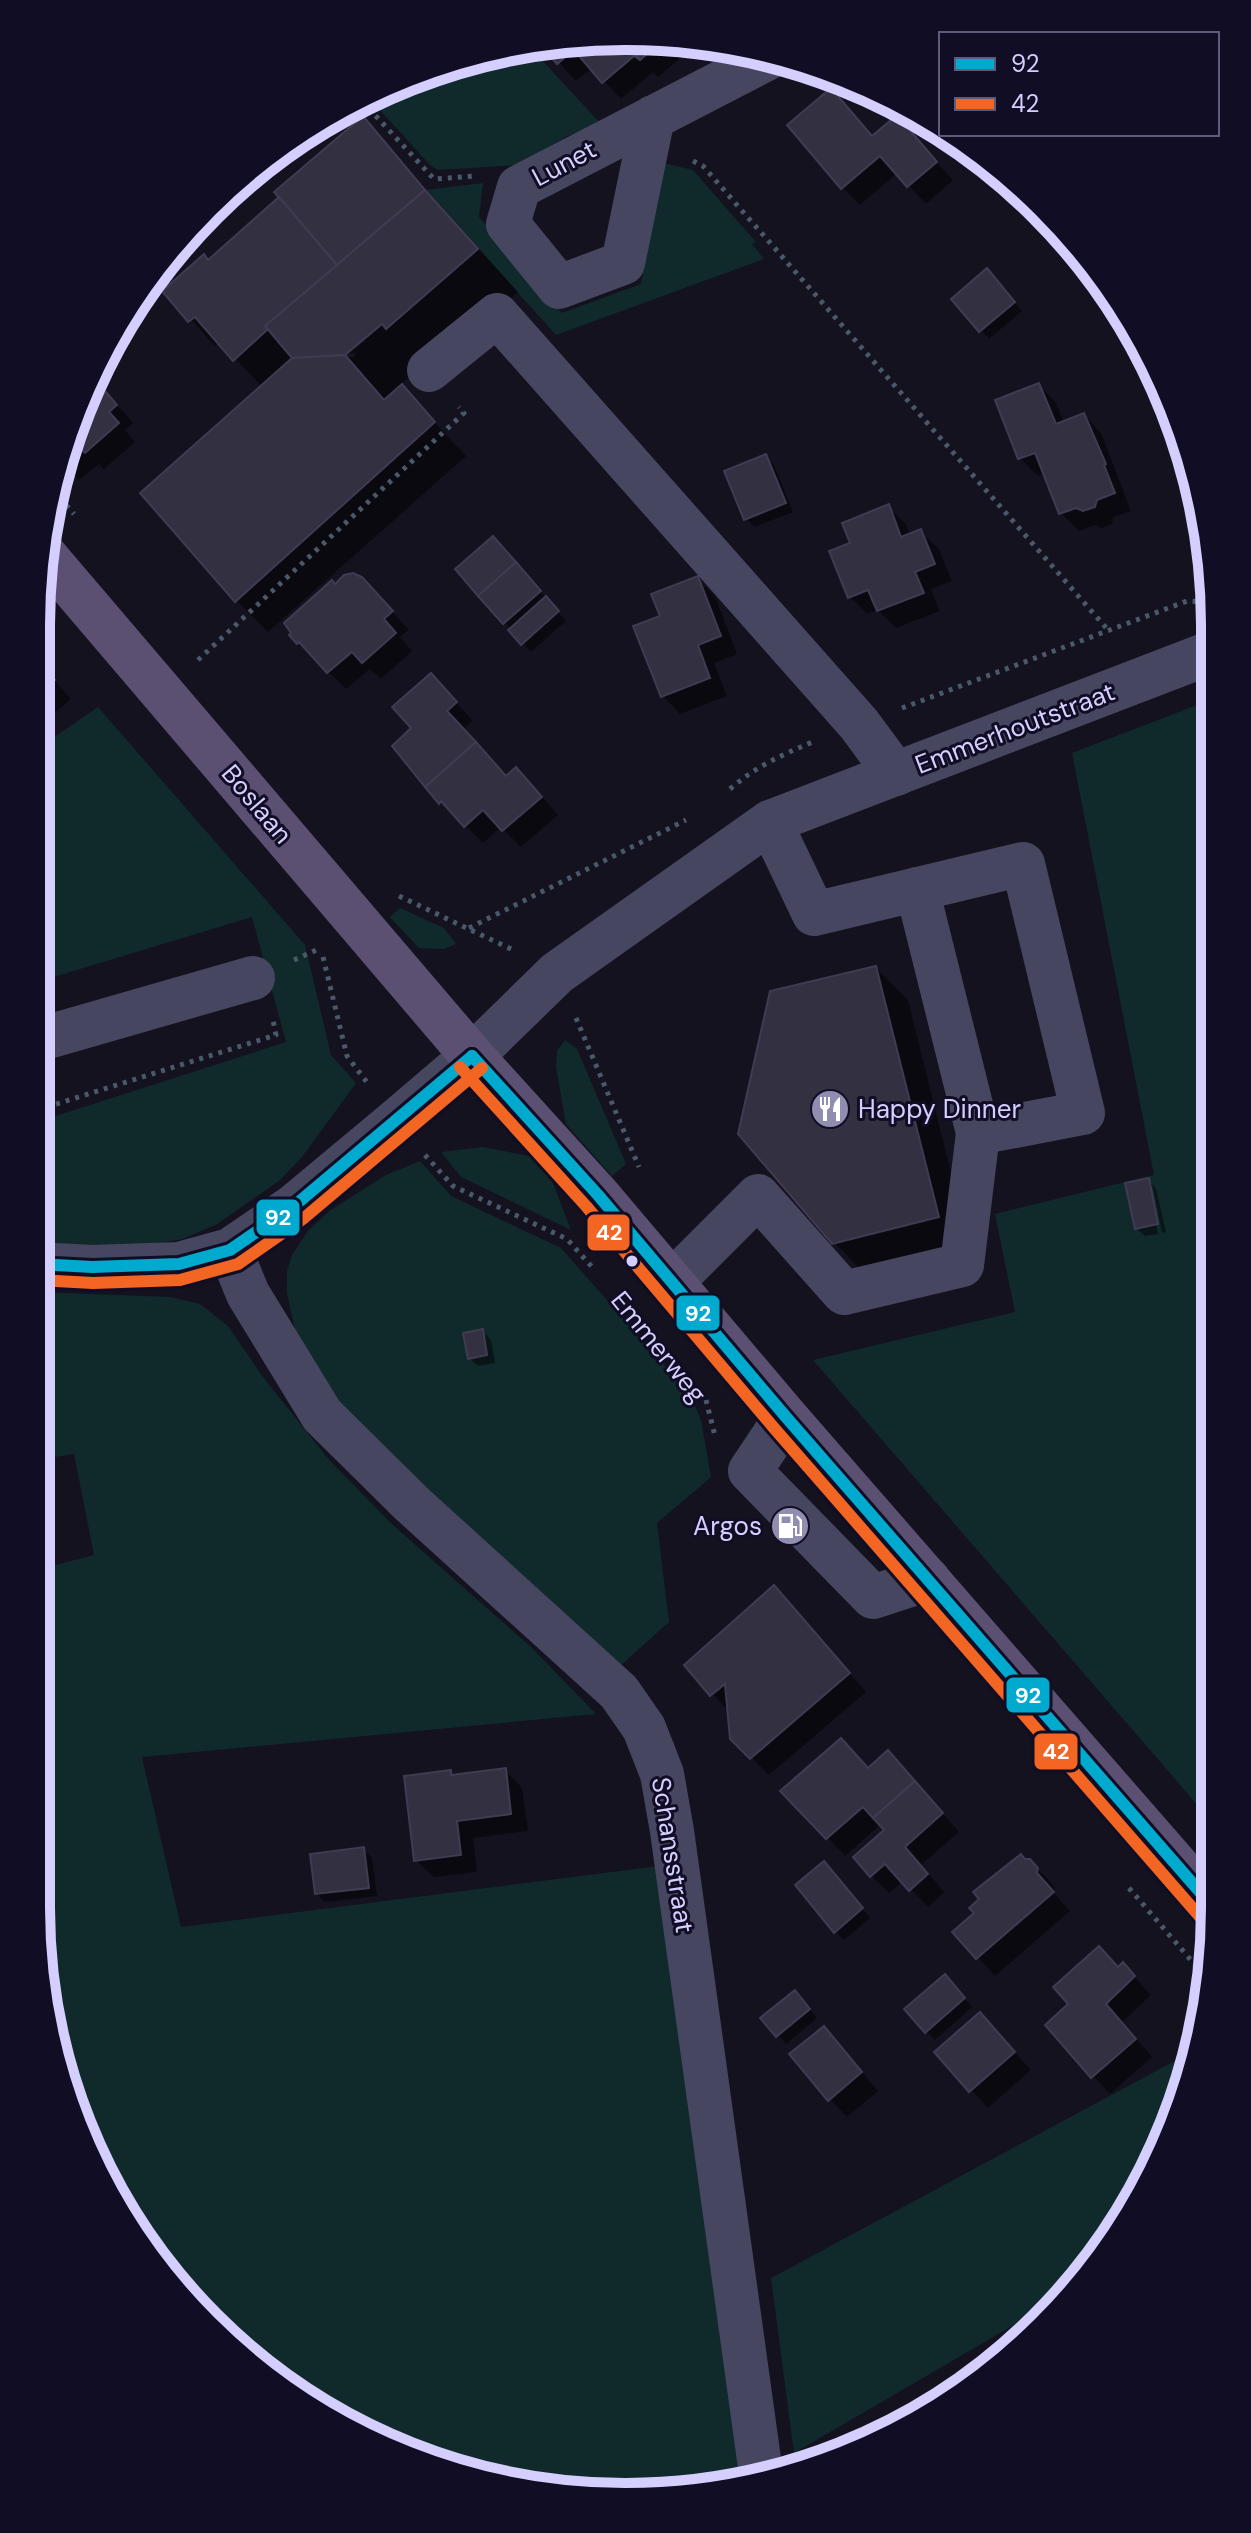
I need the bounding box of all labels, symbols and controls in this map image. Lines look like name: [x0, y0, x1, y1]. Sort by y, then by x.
legend: [939, 32, 1219, 136]
text: 92: [1011, 48, 1040, 79]
text: 42: [1011, 88, 1039, 119]
street label: Lunet: [526, 132, 602, 194]
street label: Emmerhoutstraat: [910, 674, 1120, 782]
street label: Boslaan: [214, 757, 300, 851]
restaurant icon: Happy Dinner: [809, 1088, 851, 1130]
place label: Happy Dinner: [858, 1092, 1021, 1126]
line badge: 92: [255, 1198, 301, 1237]
text: 92: [265, 1203, 291, 1232]
line badge: 42: [586, 1213, 631, 1252]
text: 42: [596, 1218, 623, 1247]
unlabelled marker: [624, 1253, 640, 1269]
street label: Emmerweg: [604, 1284, 714, 1410]
line badge: 92: [675, 1294, 721, 1332]
text: 92: [685, 1299, 711, 1328]
fuel station icon: Argos: [769, 1505, 811, 1547]
place label: Argos: [693, 1509, 762, 1543]
line badge: 92: [1005, 1676, 1051, 1714]
text: 92: [1015, 1681, 1041, 1710]
line badge: 42: [1033, 1732, 1079, 1771]
text: 42: [1043, 1737, 1070, 1766]
street label: Schansstraat: [644, 1775, 702, 1935]

